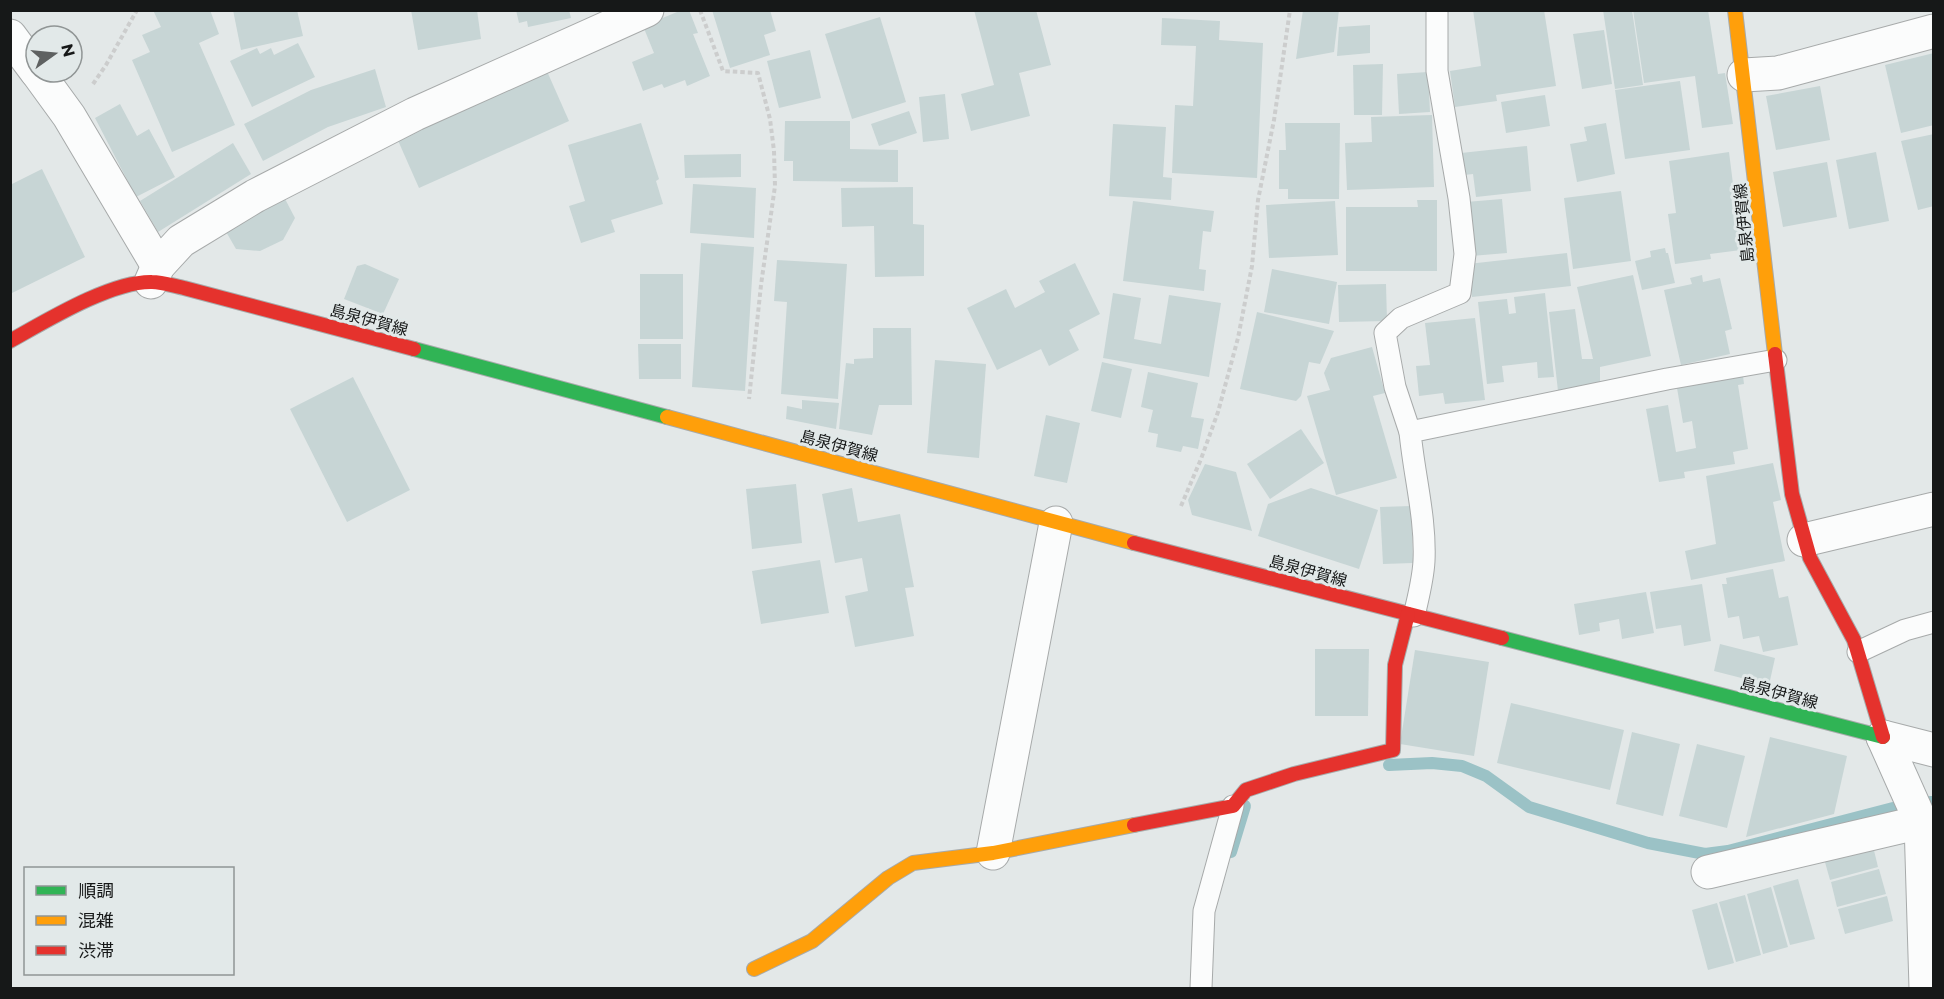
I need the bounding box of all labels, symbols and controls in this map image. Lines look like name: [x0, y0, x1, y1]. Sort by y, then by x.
north arrow: [24, 24, 84, 84]
text: N: [57, 42, 79, 59]
street label: 島泉伊賀線: [1730, 182, 1758, 264]
street label: 島泉伊賀線: [328, 300, 410, 340]
street label: 島泉伊賀線: [798, 426, 880, 466]
street label: 島泉伊賀線: [1267, 551, 1349, 591]
street label: 島泉伊賀線: [1738, 673, 1820, 713]
legend: [24, 867, 234, 975]
text: 順調: [78, 880, 114, 902]
text: 混雑: [78, 910, 114, 932]
text: 渋滞: [78, 940, 114, 962]

